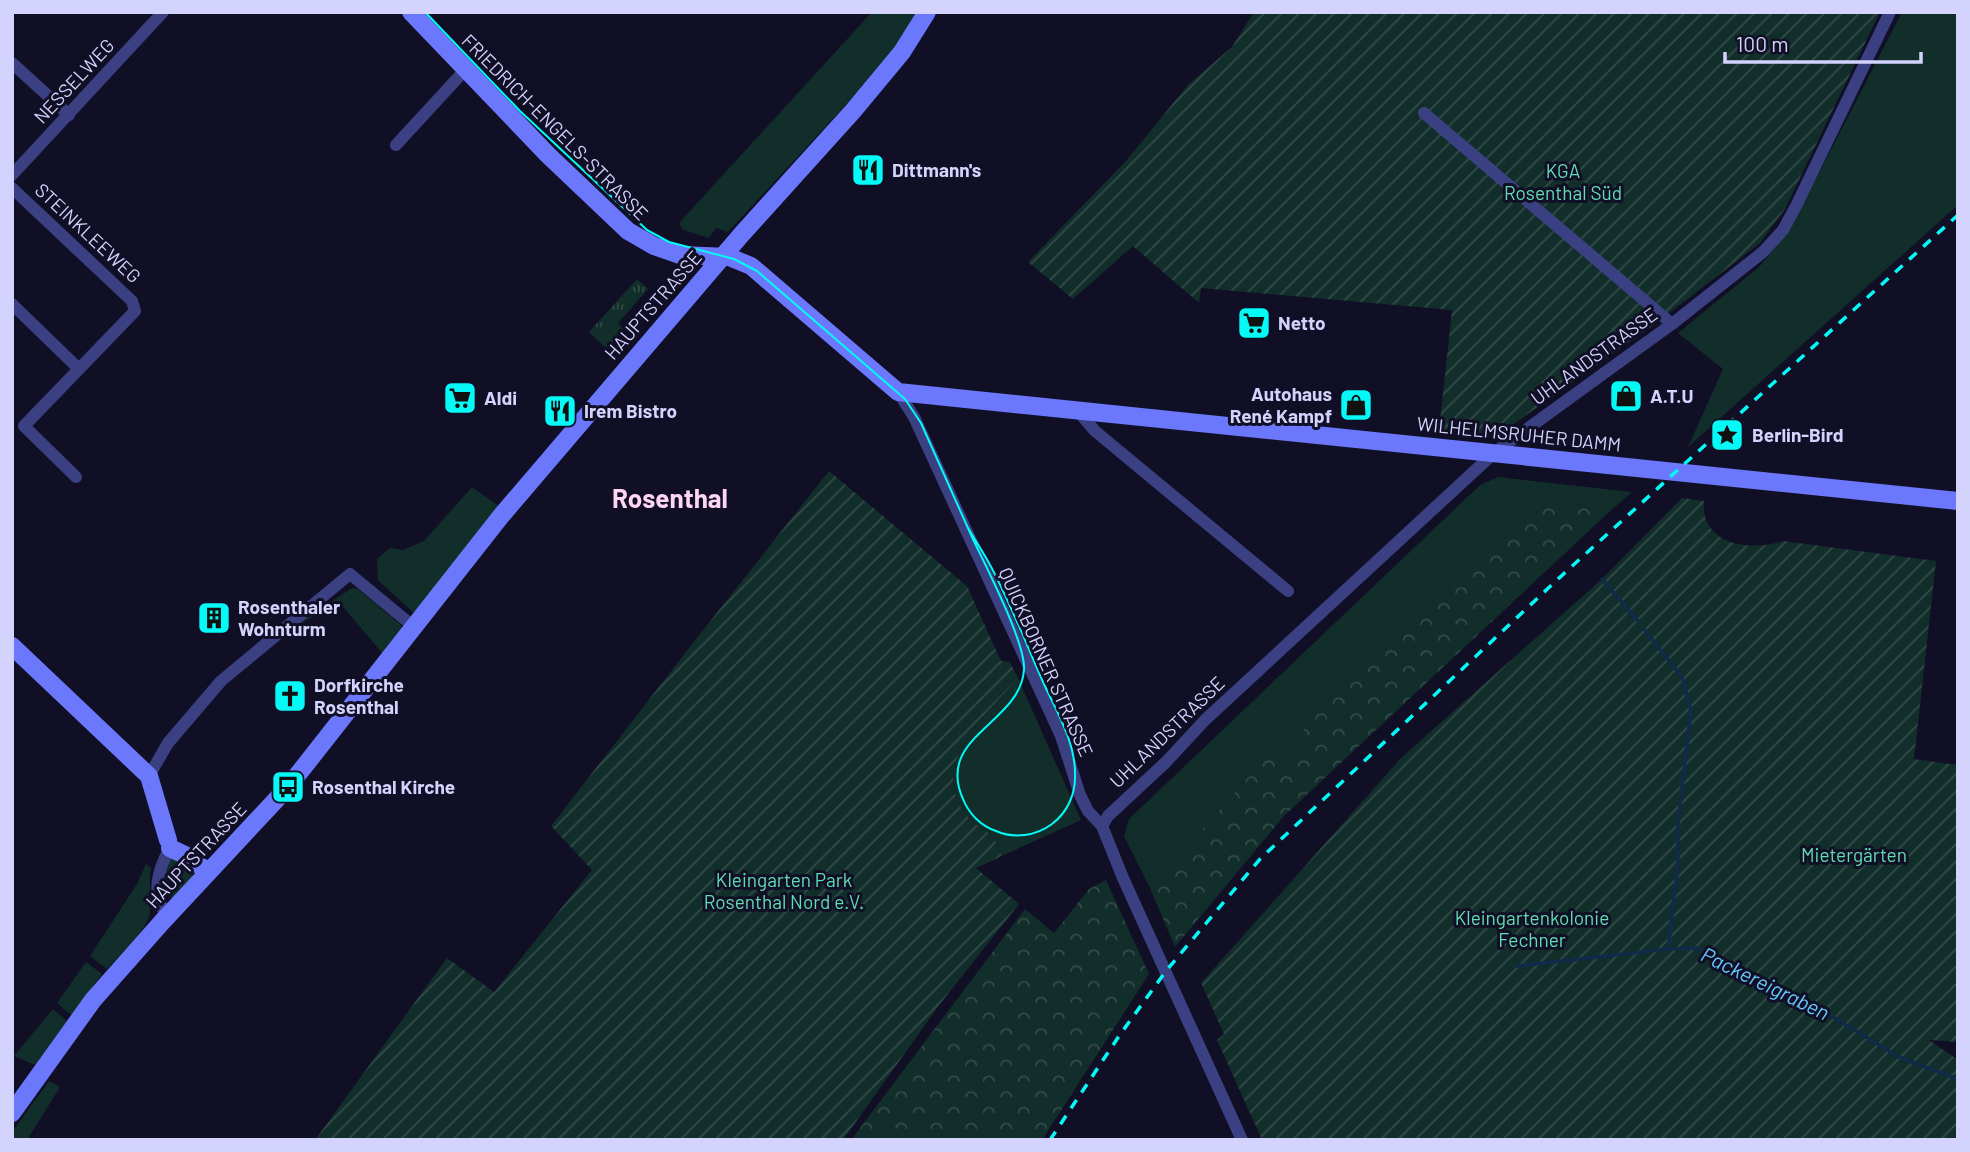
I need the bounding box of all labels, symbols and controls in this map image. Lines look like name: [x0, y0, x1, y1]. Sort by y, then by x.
scale bar: [1725, 21, 1921, 65]
street label: FRIEDRICH-ENGELS-STRASSE: [457, 29, 653, 225]
text: 100 m: [1736, 31, 1789, 56]
street label: NESSELWEG: [29, 33, 119, 128]
restaurant icon: Dittmann's: [849, 151, 887, 189]
place label: Dittmann's: [892, 158, 981, 181]
park label: KGA Rosenthal Süd: [1504, 159, 1622, 204]
street label: STEINKLEEWEG: [31, 178, 146, 287]
street label: HAUPTSTRASSE: [599, 246, 706, 364]
street label: UHLANDSTRASSE: [1526, 302, 1661, 409]
supermarket icon: Netto: [1235, 304, 1273, 342]
place label: Netto: [1278, 311, 1326, 334]
shop icon: A.T.U: [1607, 377, 1645, 415]
supermarket icon: Aldi: [441, 379, 479, 417]
place label: Autohaus René Kampf: [1230, 382, 1332, 427]
place label: A.T.U: [1650, 384, 1693, 407]
place label: Aldi: [484, 386, 517, 409]
shop icon: Autohaus René Kampf: [1337, 386, 1375, 424]
restaurant icon: Irem Bistro: [541, 392, 579, 430]
place label: Irem Bistro: [584, 399, 677, 422]
street label: WILHELMSRUHER DAMM: [1416, 411, 1622, 456]
place icon: Berlin-Bird: [1708, 416, 1746, 454]
place label: Berlin-Bird: [1752, 423, 1843, 446]
district label: Rosenthal: [612, 482, 728, 513]
street label: QUICKBORNER STRASSE: [994, 564, 1099, 760]
place label: Rosenthaler Wohnturm: [238, 595, 341, 640]
building icon: Rosenthaler Wohnturm: [195, 599, 233, 637]
street label: UHLANDSTRASSE: [1105, 671, 1229, 792]
place label: Dorfkirche Rosenthal: [314, 673, 404, 718]
church icon: Dorfkirche Rosenthal: [271, 677, 309, 715]
bus stop icon: Rosenthal Kirche: [269, 768, 307, 806]
place label: Rosenthal Kirche: [312, 775, 455, 798]
street label: HAUPTSTRASSE: [141, 797, 251, 912]
park label: Mietergärten: [1801, 843, 1907, 866]
park label: Kleingarten Park Rosenthal Nord e.V.: [704, 868, 864, 913]
park label: Kleingartenkolonie Fechner: [1455, 906, 1609, 951]
water label: Packereigraben: [1697, 941, 1834, 1024]

